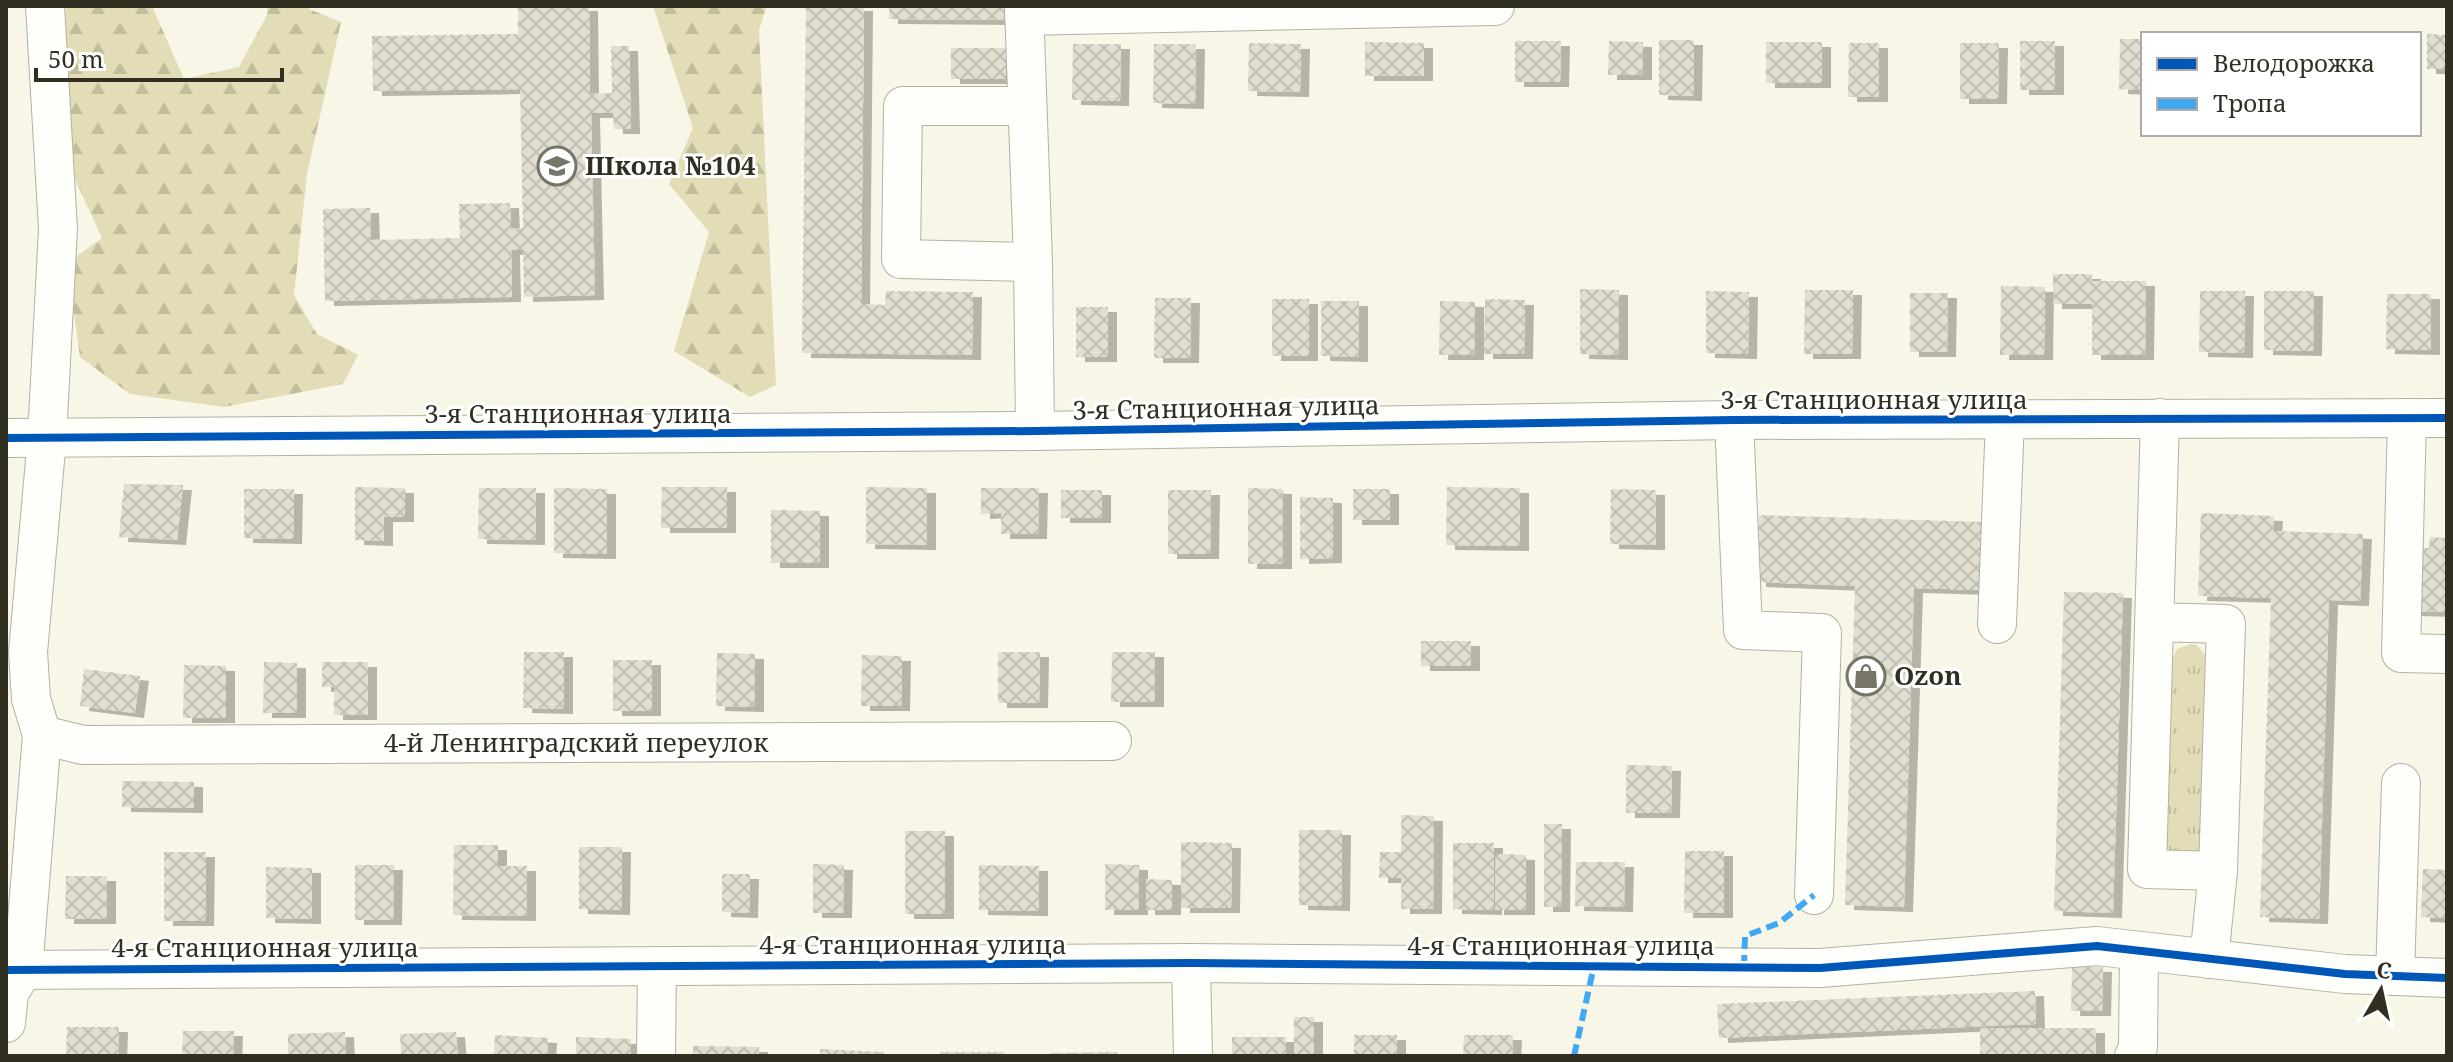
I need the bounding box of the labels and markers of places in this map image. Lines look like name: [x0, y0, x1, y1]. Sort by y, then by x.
school or university icon: Школа №104: [536, 145, 578, 187]
place label: Школа №104: [585, 147, 756, 183]
shop icon: Ozon: [1845, 655, 1887, 697]
place label: Ozon: [1894, 657, 1962, 693]

